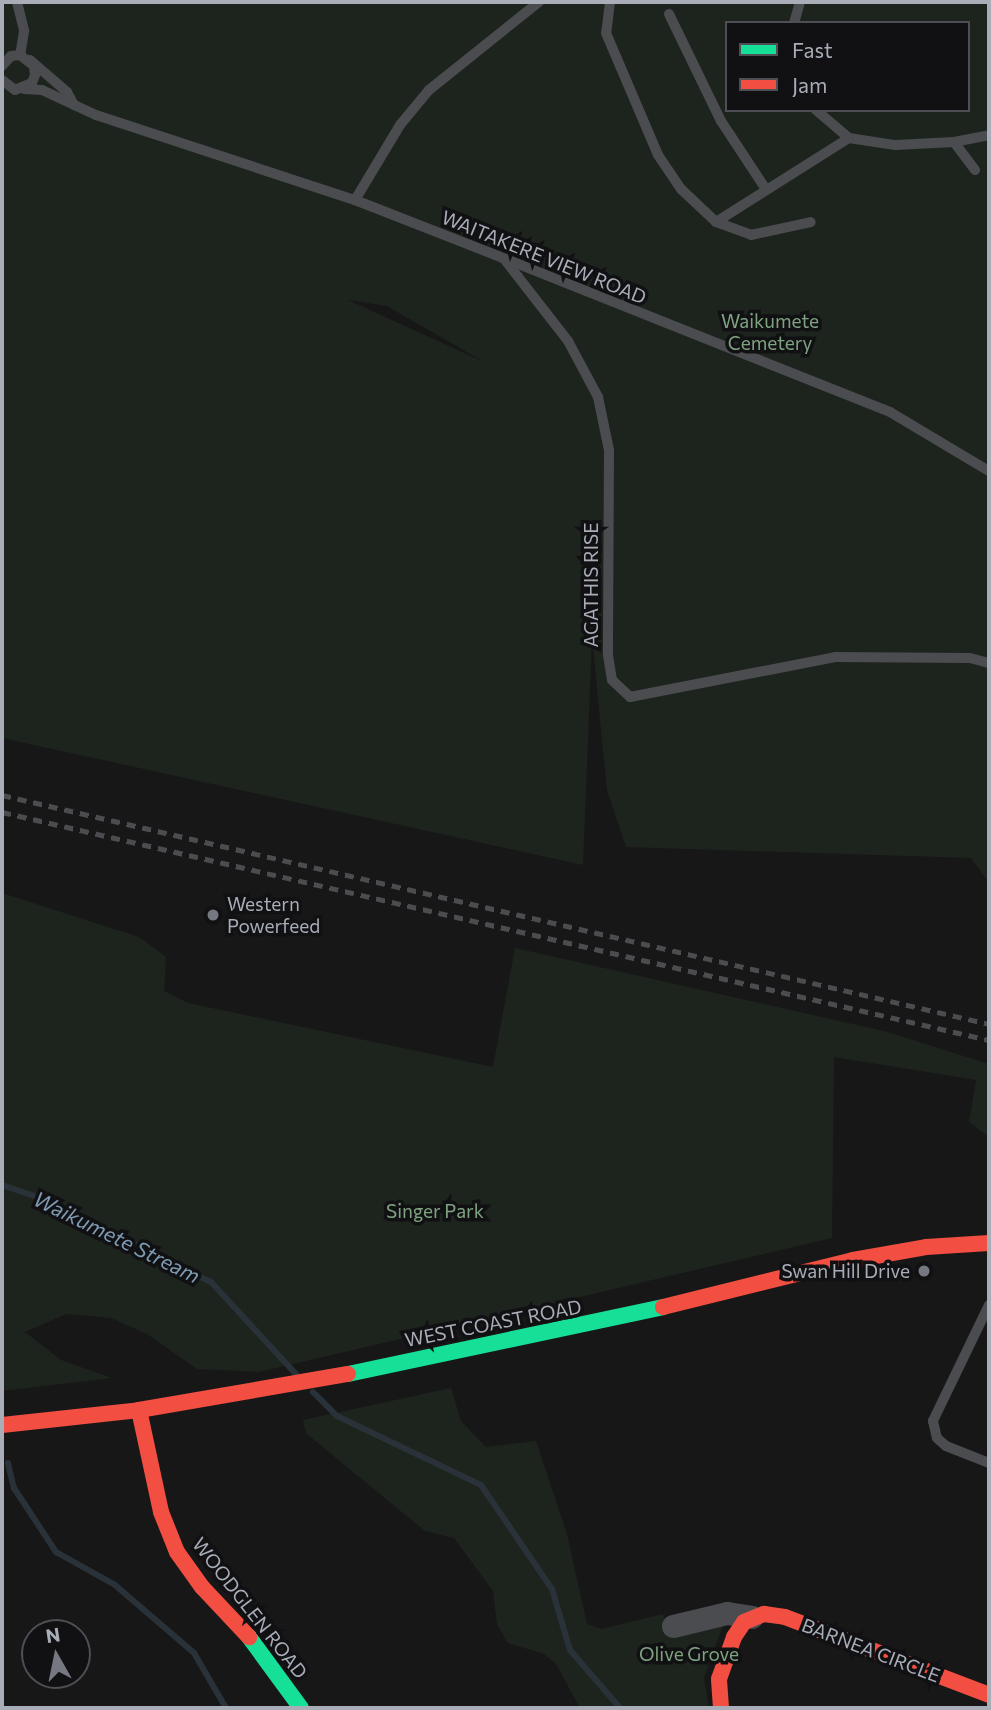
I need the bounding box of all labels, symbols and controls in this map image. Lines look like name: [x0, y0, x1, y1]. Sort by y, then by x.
legend: [725, 21, 970, 112]
text: Fast: [792, 37, 833, 62]
text: Jam: [792, 72, 827, 97]
street label: WAITAKERE VIEW ROAD: [438, 205, 650, 309]
park label: Waikumete Cemetery: [721, 310, 819, 354]
street label: AGATHIS RISE: [580, 523, 602, 647]
place label: Western Powerfeed: [227, 893, 320, 937]
marker: Western Powerfeed: [205, 907, 221, 923]
water label: Waikumete Stream: [30, 1186, 204, 1288]
park label: Singer Park: [386, 1200, 484, 1222]
place label: Swan Hill Drive: [781, 1260, 910, 1282]
marker: Swan Hill Drive: [916, 1263, 932, 1279]
street label: WEST COAST ROAD: [403, 1295, 583, 1351]
street label: WOODGLEN ROAD: [188, 1533, 312, 1683]
street label: BARNEA CIRCLE: [799, 1613, 943, 1687]
north arrow: [21, 1619, 91, 1689]
text: N: [44, 1622, 62, 1647]
park label: Olive Grove: [639, 1643, 739, 1665]

